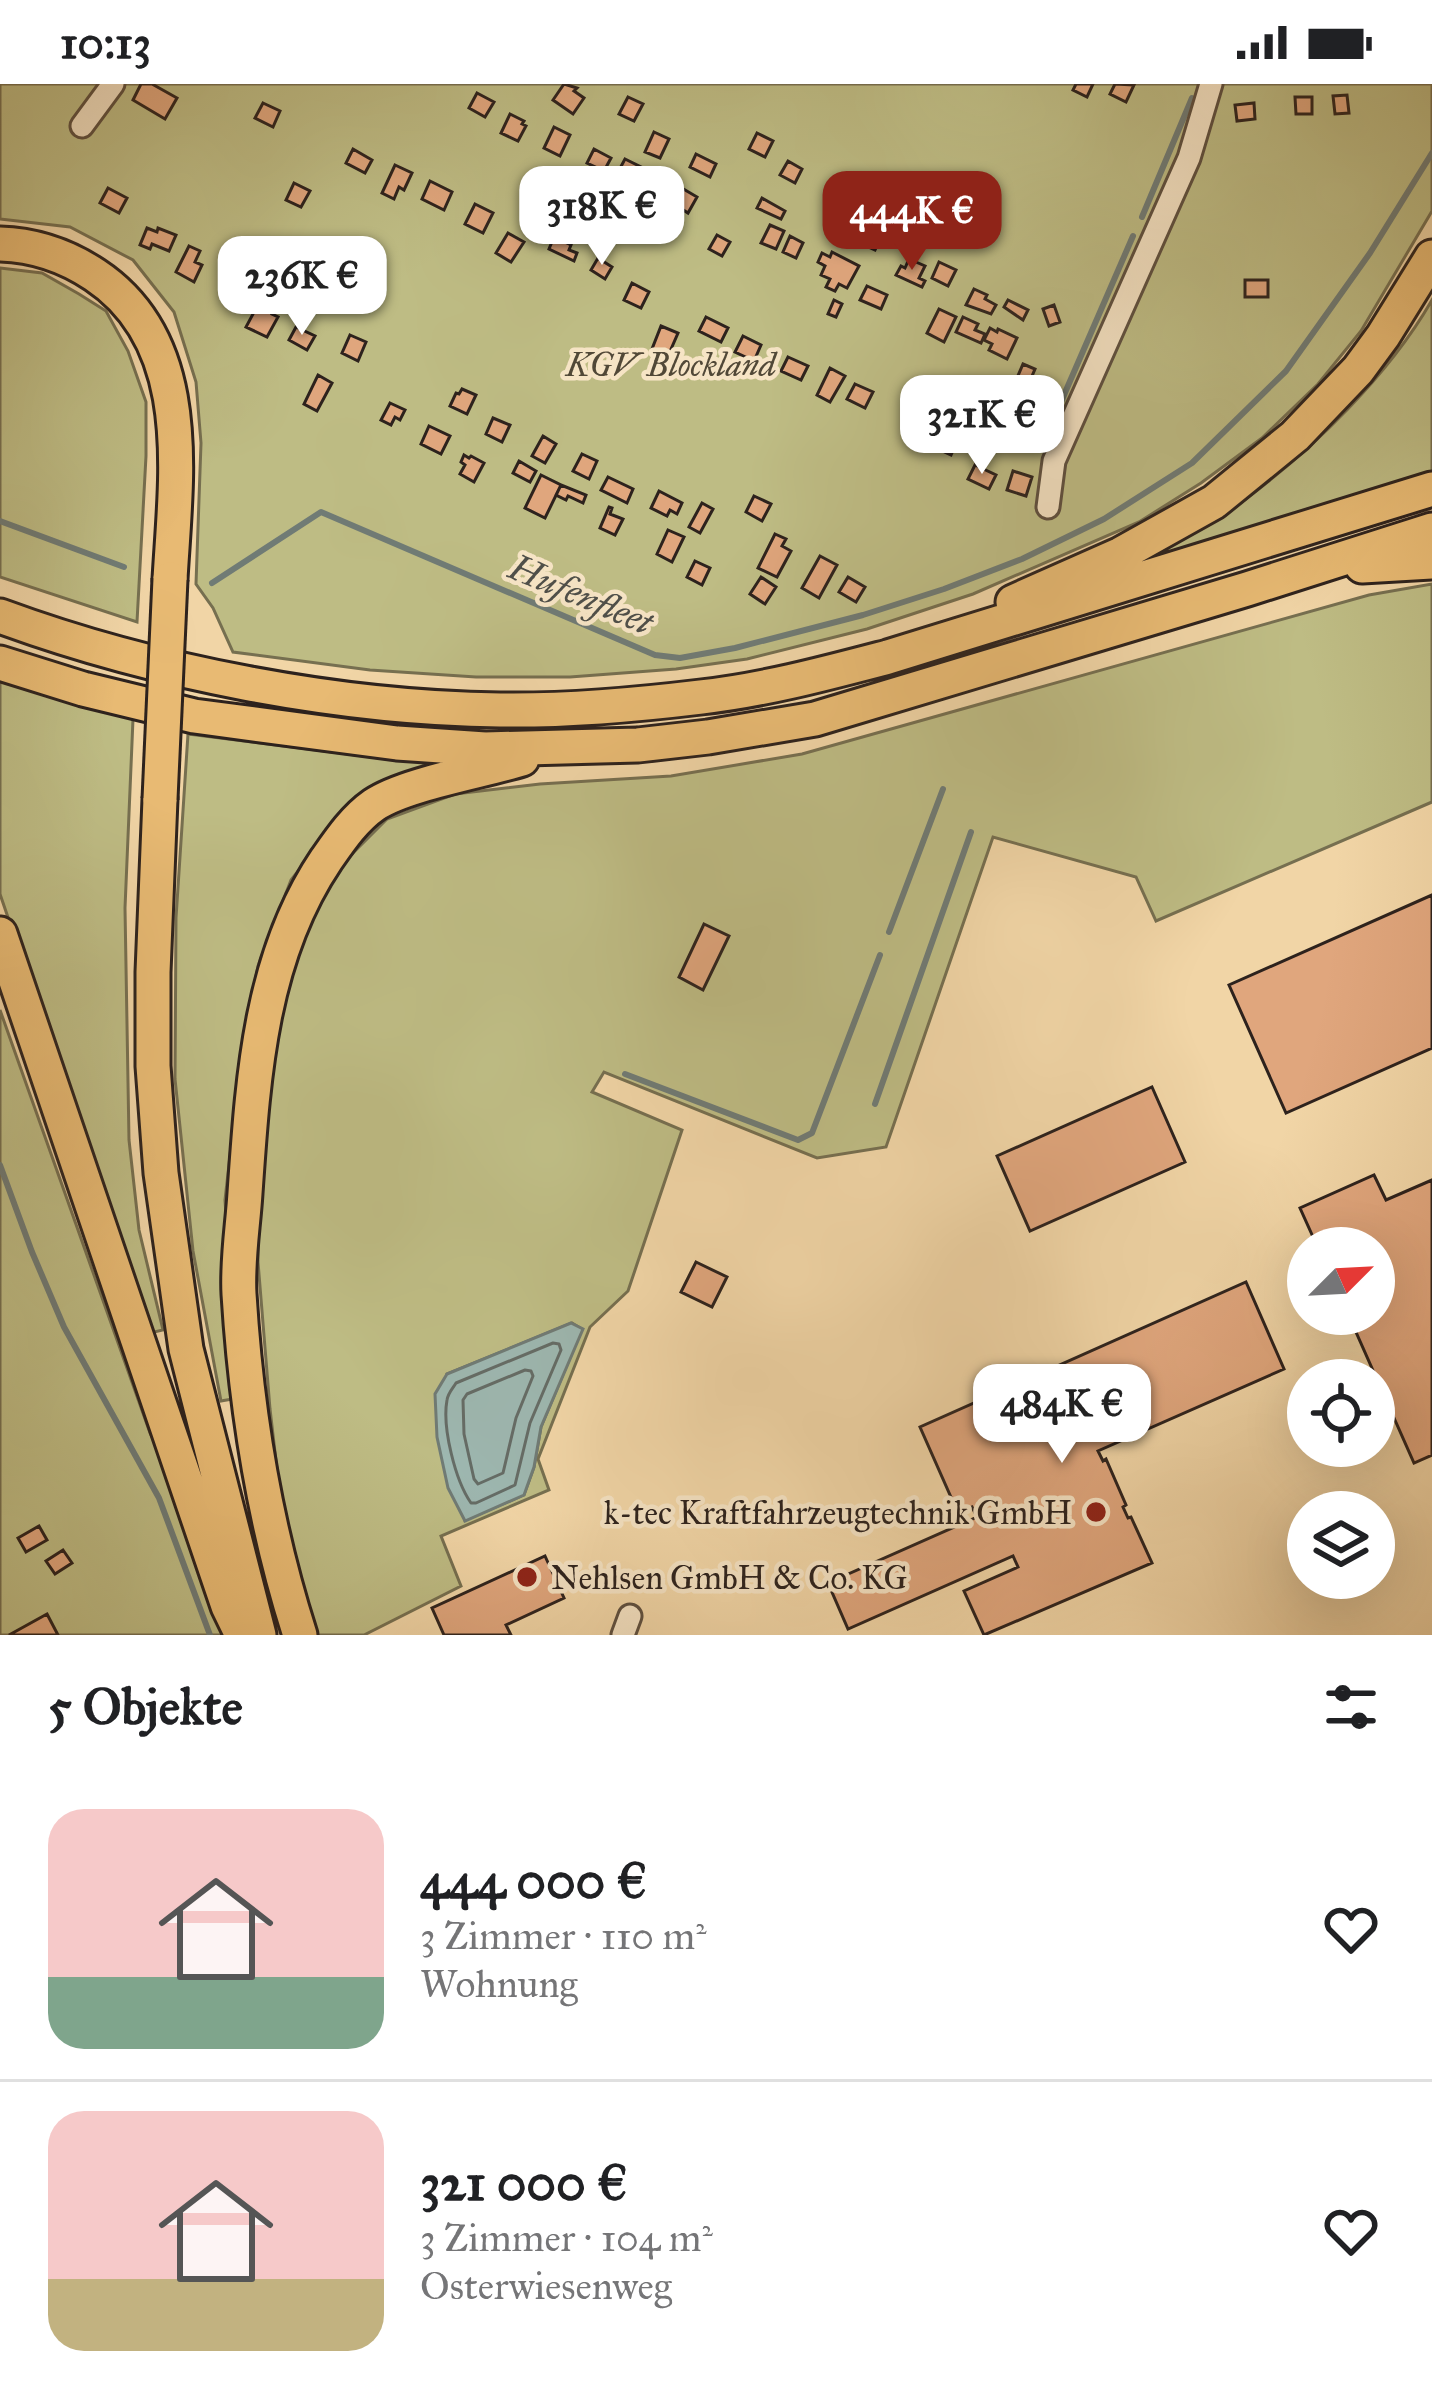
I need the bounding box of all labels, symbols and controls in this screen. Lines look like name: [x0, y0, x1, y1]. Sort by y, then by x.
text: 10:13: [60, 15, 151, 70]
pin: 318K €: [504, 166, 700, 268]
pin: 444K €: [814, 171, 1010, 273]
text: 318K €: [546, 181, 658, 229]
text: 444K €: [850, 186, 974, 234]
pin: 236K €: [204, 236, 400, 338]
text: 236K €: [245, 251, 359, 299]
park label: KGV Blockland: [564, 345, 778, 385]
pin: 321K €: [884, 375, 1080, 477]
text: 321K €: [927, 390, 1037, 438]
water label: Hufenfleet: [501, 545, 662, 647]
north arrow: [1287, 1227, 1395, 1335]
map controls: [1287, 1227, 1395, 1599]
button: locate: [1287, 1359, 1395, 1467]
pin: 484K €: [964, 1364, 1160, 1466]
text: 484K €: [1000, 1379, 1124, 1427]
button: layers: [1287, 1491, 1395, 1599]
place label: k-tec Kraftfahrzeugtechnik GmbH: [604, 1493, 1072, 1533]
marker: k-tec Kraftfahrzeugtechnik GmbH: [1083, 1499, 1109, 1525]
place label: Nehlsen GmbH & Co. KG: [551, 1558, 908, 1598]
marker: Nehlsen GmbH & Co. KG: [514, 1564, 540, 1590]
icon: filters: [1318, 1674, 1384, 1740]
text: 5 Objekte: [48, 1676, 243, 1738]
text: 444 000 €: [420, 1850, 647, 1912]
icon: home: [144, 1857, 288, 2001]
icon: heart: [1318, 1896, 1384, 1962]
text: 3 Zimmer · 110 m²: [420, 1912, 706, 1960]
text: Wohnung: [420, 1960, 578, 2008]
text: 321 000 €: [420, 2152, 628, 2214]
icon: home: [144, 2159, 288, 2303]
icon: heart: [1318, 2198, 1384, 2264]
text: 3 Zimmer · 104 m²: [420, 2214, 713, 2262]
text: Osterwiesenweg: [420, 2262, 672, 2310]

